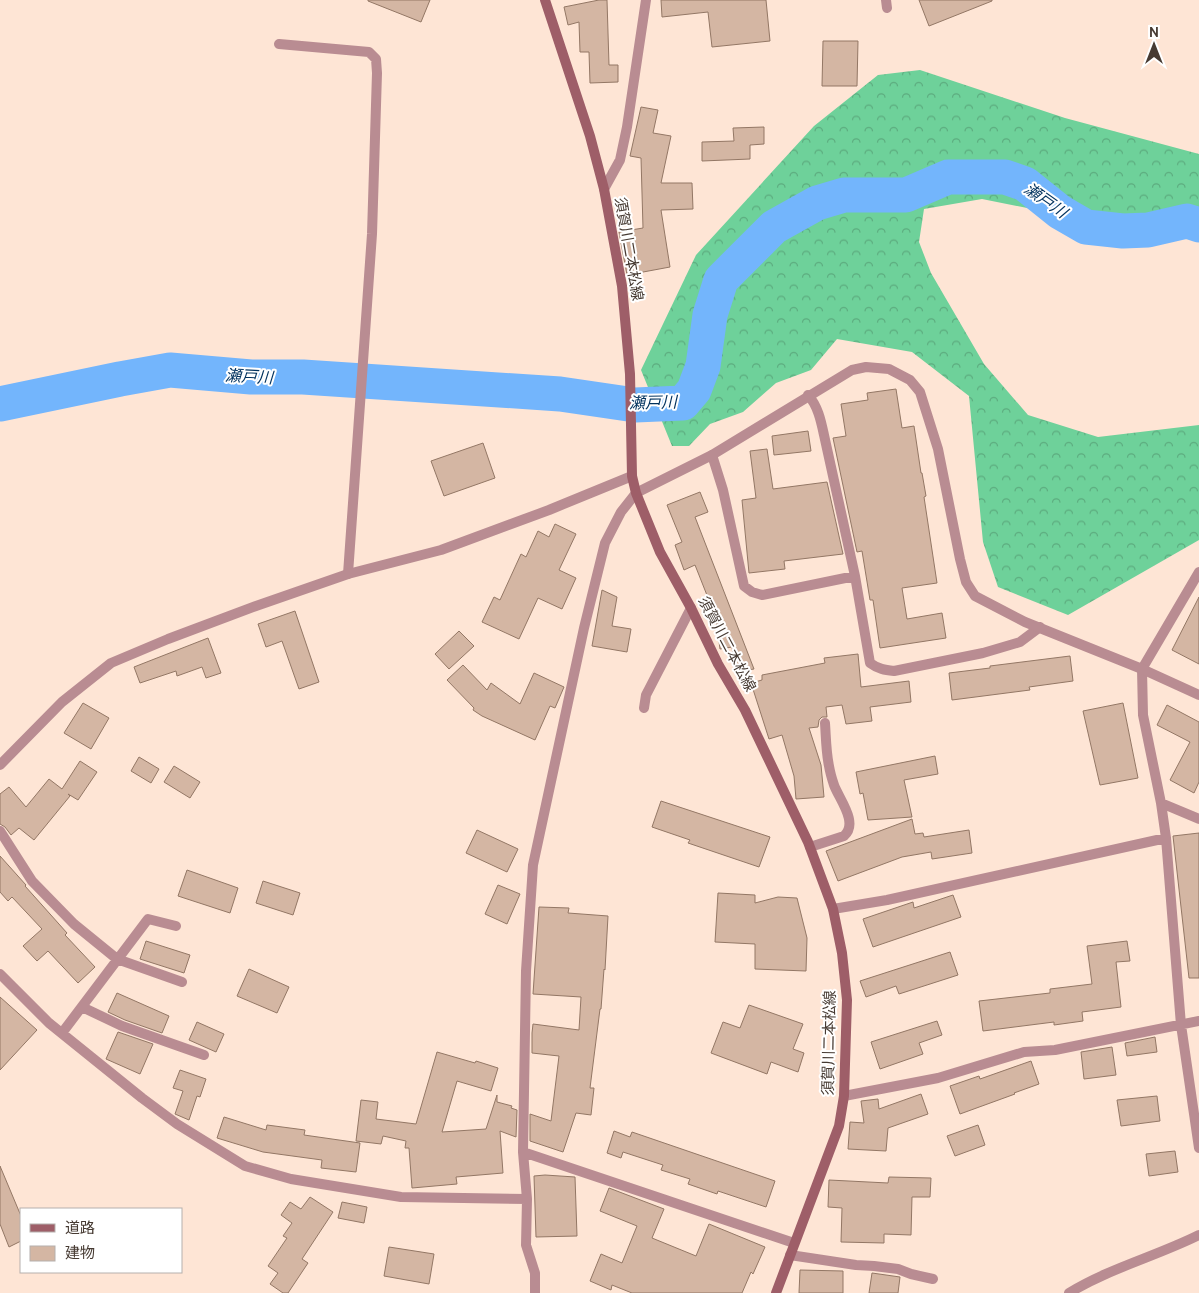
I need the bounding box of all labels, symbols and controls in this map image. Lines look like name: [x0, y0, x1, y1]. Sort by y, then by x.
north arrow: [1129, 20, 1179, 70]
text: N: [1149, 23, 1159, 41]
water label: 瀬戸川: [1021, 179, 1072, 223]
street label: 須賀川二本松線: [611, 196, 647, 302]
water label: 瀬戸川: [225, 366, 275, 387]
water label: 瀬戸川: [629, 393, 679, 412]
street label: 須賀川二本松線: [694, 593, 760, 695]
street label: 須賀川二本松線: [819, 990, 839, 1096]
legend: [20, 1208, 182, 1273]
text: 道路: [65, 1219, 95, 1237]
text: 建物: [65, 1244, 95, 1262]

